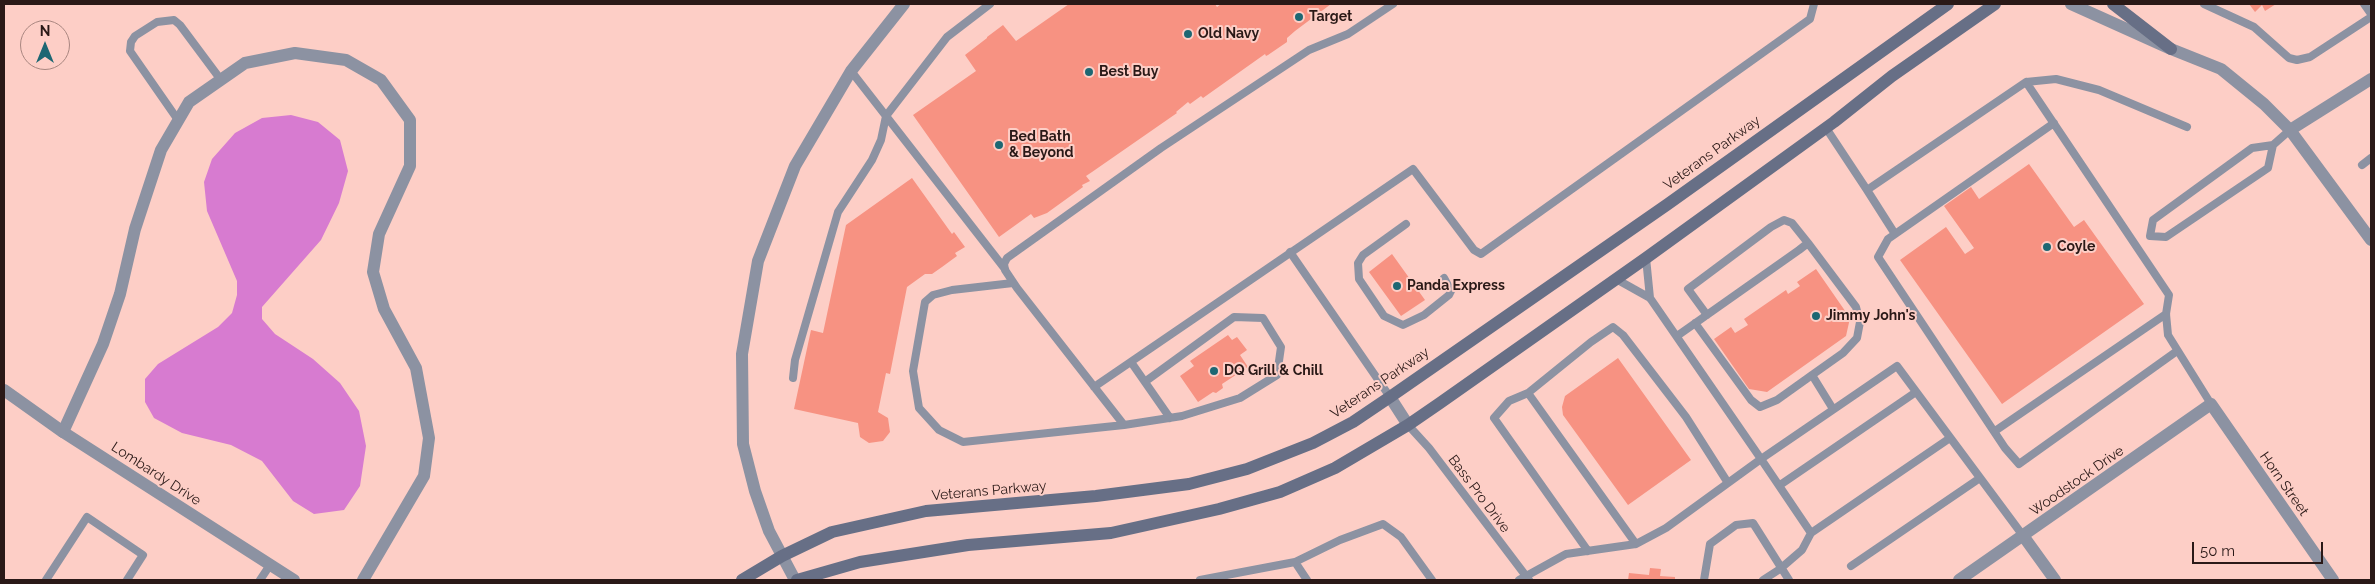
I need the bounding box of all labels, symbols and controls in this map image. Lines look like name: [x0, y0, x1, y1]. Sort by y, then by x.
place label: Target: [1309, 9, 1352, 25]
marker: Target: [1293, 11, 1305, 23]
north arrow: [20, 20, 70, 70]
text: N: [40, 23, 50, 39]
place label: Old Navy: [1198, 26, 1259, 42]
marker: Old Navy: [1182, 28, 1194, 40]
place label: Best Buy: [1099, 64, 1158, 80]
marker: Best Buy: [1083, 66, 1095, 78]
street label: Veterans Parkway: [1660, 112, 1764, 194]
place label: Bed Bath & Beyond: [1009, 129, 1073, 162]
marker: Bed Bath & Beyond: [993, 139, 1005, 151]
place label: Coyle: [2057, 239, 2095, 255]
marker: Coyle: [2041, 241, 2053, 253]
place label: Panda Express: [1407, 278, 1505, 294]
marker: Panda Express: [1391, 280, 1403, 292]
place label: Jimmy John's: [1826, 308, 1916, 324]
marker: Jimmy John's: [1810, 310, 1822, 322]
street label: Veterans Parkway: [1328, 344, 1432, 422]
place label: DQ Grill & Chill: [1224, 363, 1323, 379]
marker: DQ Grill & Chill: [1208, 365, 1220, 377]
street label: Lombardy Drive: [108, 439, 204, 509]
street label: Woodstock Drive: [2027, 442, 2127, 520]
street label: Horn Street: [2256, 449, 2312, 519]
street label: Bass Pro Drive: [1444, 452, 1514, 536]
street label: Veterans Parkway: [931, 478, 1047, 504]
scale bar: [2195, 532, 2326, 564]
text: 50 m: [2200, 542, 2235, 560]

